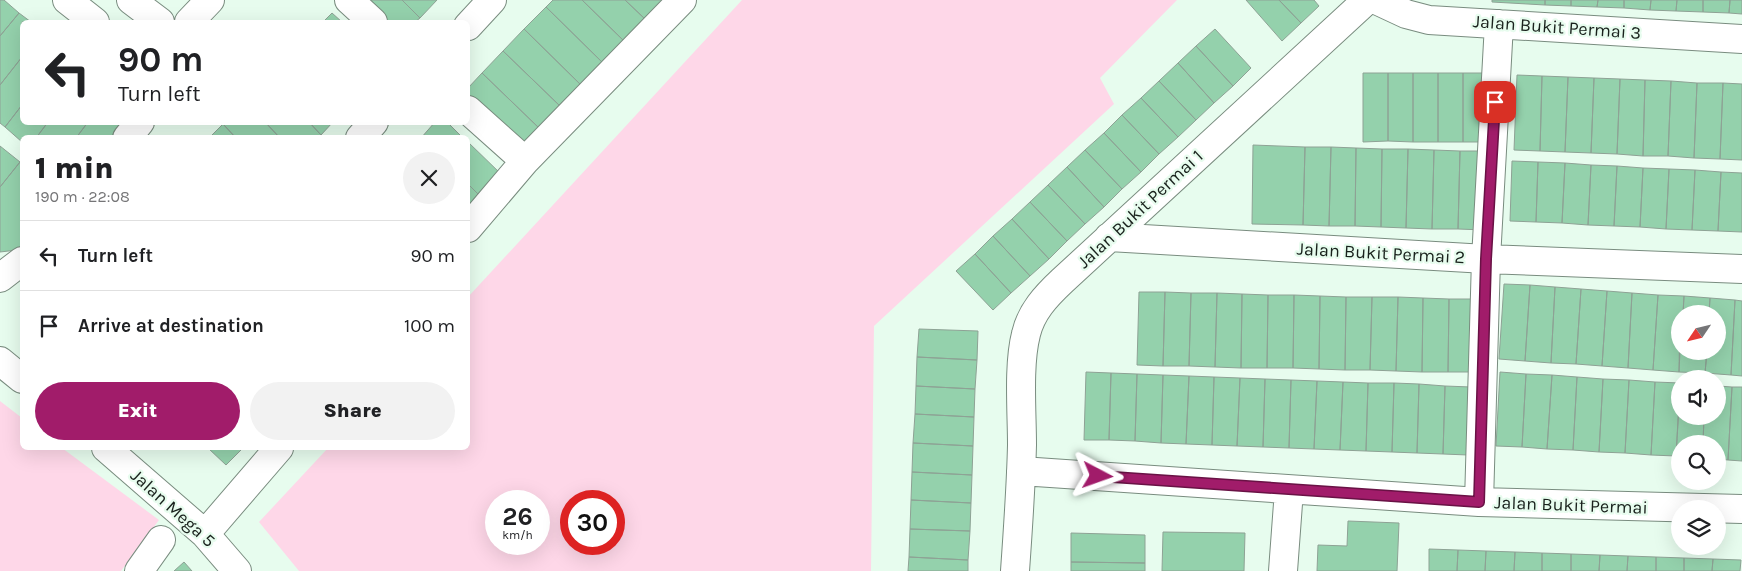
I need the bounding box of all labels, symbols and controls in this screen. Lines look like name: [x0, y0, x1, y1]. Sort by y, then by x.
street label: Jalan Bukit Permai 3: [1472, 10, 1642, 44]
text: 90 m: [118, 39, 204, 80]
icon: left: [35, 40, 100, 105]
text: Turn left: [118, 81, 201, 107]
pin: [1474, 81, 1516, 123]
icon: arrive: [1481, 88, 1509, 116]
street label: Jalan Bukit Permai 1: [1073, 145, 1207, 273]
text: 1 min: [35, 150, 114, 186]
button: close: [403, 152, 455, 204]
text: 190 m · 22:08: [35, 187, 130, 206]
street label: Jalan Bukit Permai 2: [1296, 238, 1466, 268]
icon: left: [35, 242, 63, 270]
text: Turn left: [78, 245, 153, 267]
text: 90 m: [410, 245, 455, 267]
north arrow: [1671, 305, 1726, 360]
map controls: [1671, 305, 1726, 555]
icon: arrive: [35, 312, 63, 340]
text: Arrive at destination: [78, 315, 264, 337]
text: 100 m: [404, 315, 455, 337]
button: sound: [1671, 370, 1726, 425]
button: Exit: [35, 382, 240, 440]
button: Share: [250, 382, 455, 440]
button: search: [1671, 435, 1726, 490]
position arrow: [1071, 449, 1123, 501]
street label: Jalan Mega 5: [126, 464, 220, 552]
speed limit sign: 30: [560, 490, 625, 555]
street label: Jalan Bukit Permai: [1494, 491, 1648, 519]
button: layers: [1671, 500, 1726, 555]
text: 26: [502, 502, 533, 531]
text: km/h: [502, 528, 533, 542]

